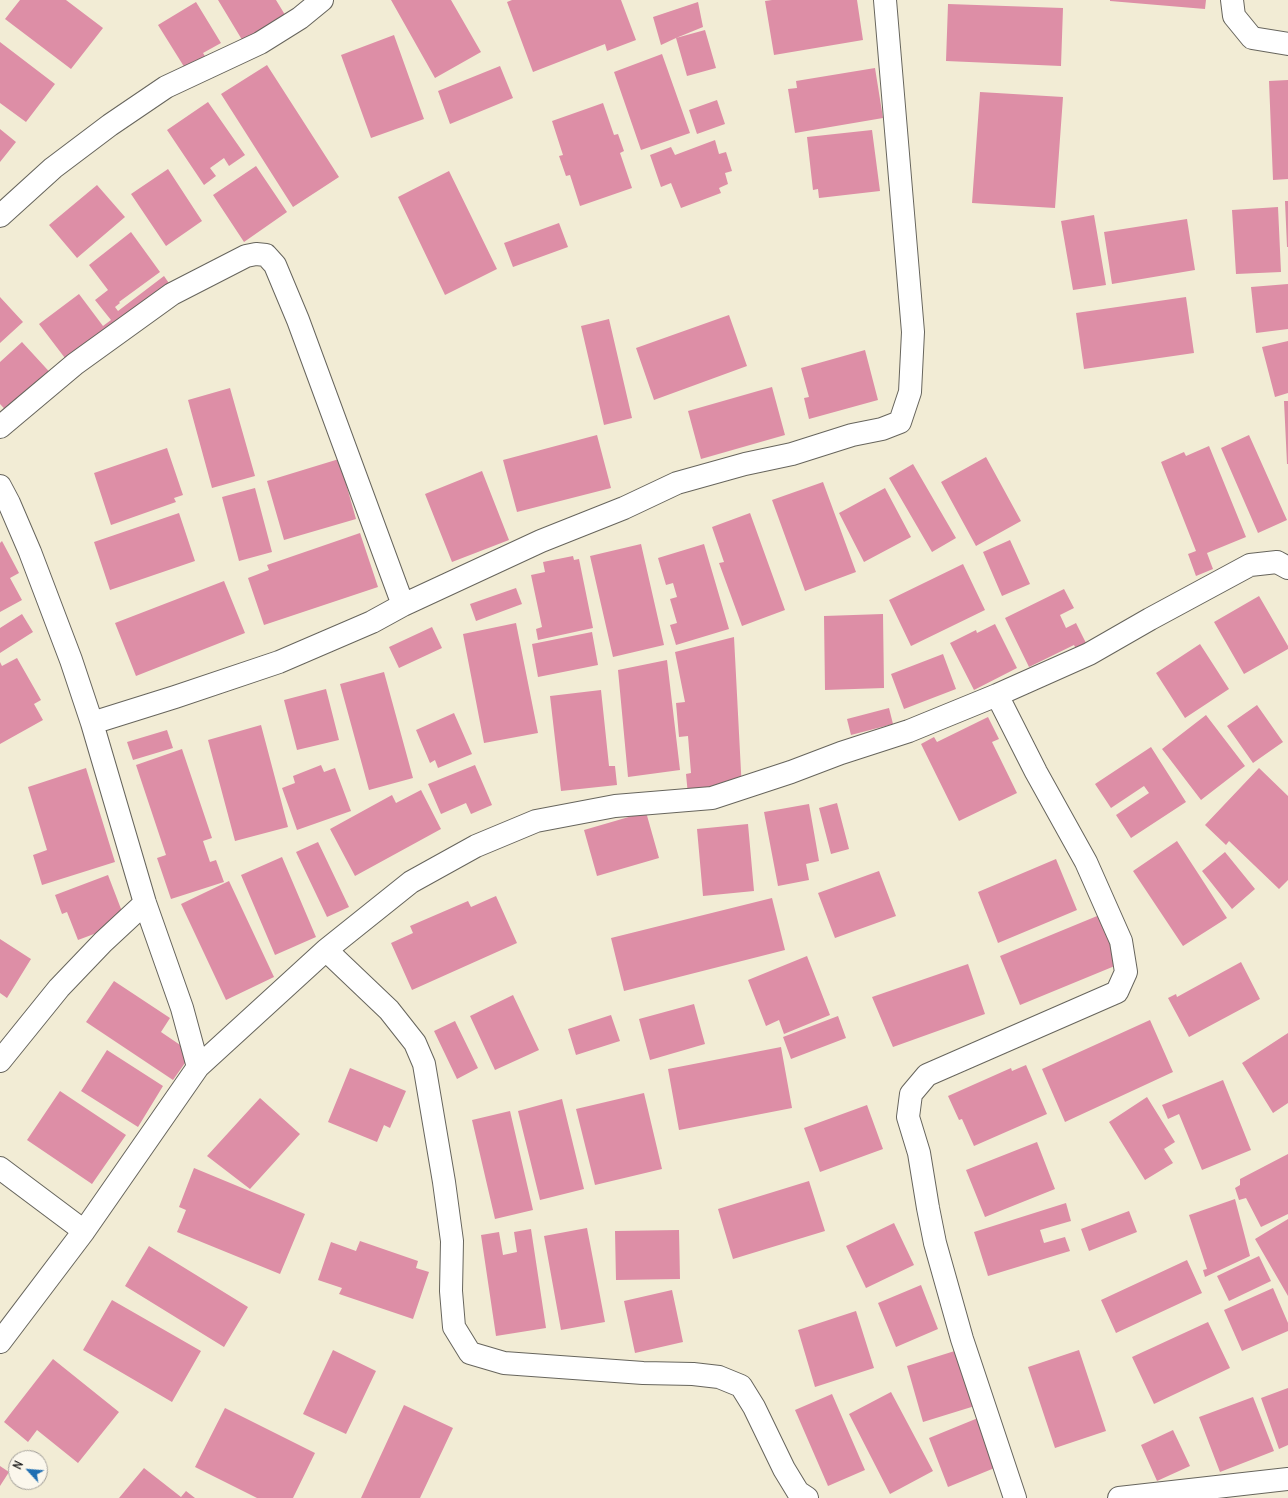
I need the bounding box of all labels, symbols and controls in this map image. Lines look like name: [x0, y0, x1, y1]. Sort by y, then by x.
north arrow: [8, 1450, 48, 1490]
text: N: [10, 1459, 26, 1472]

